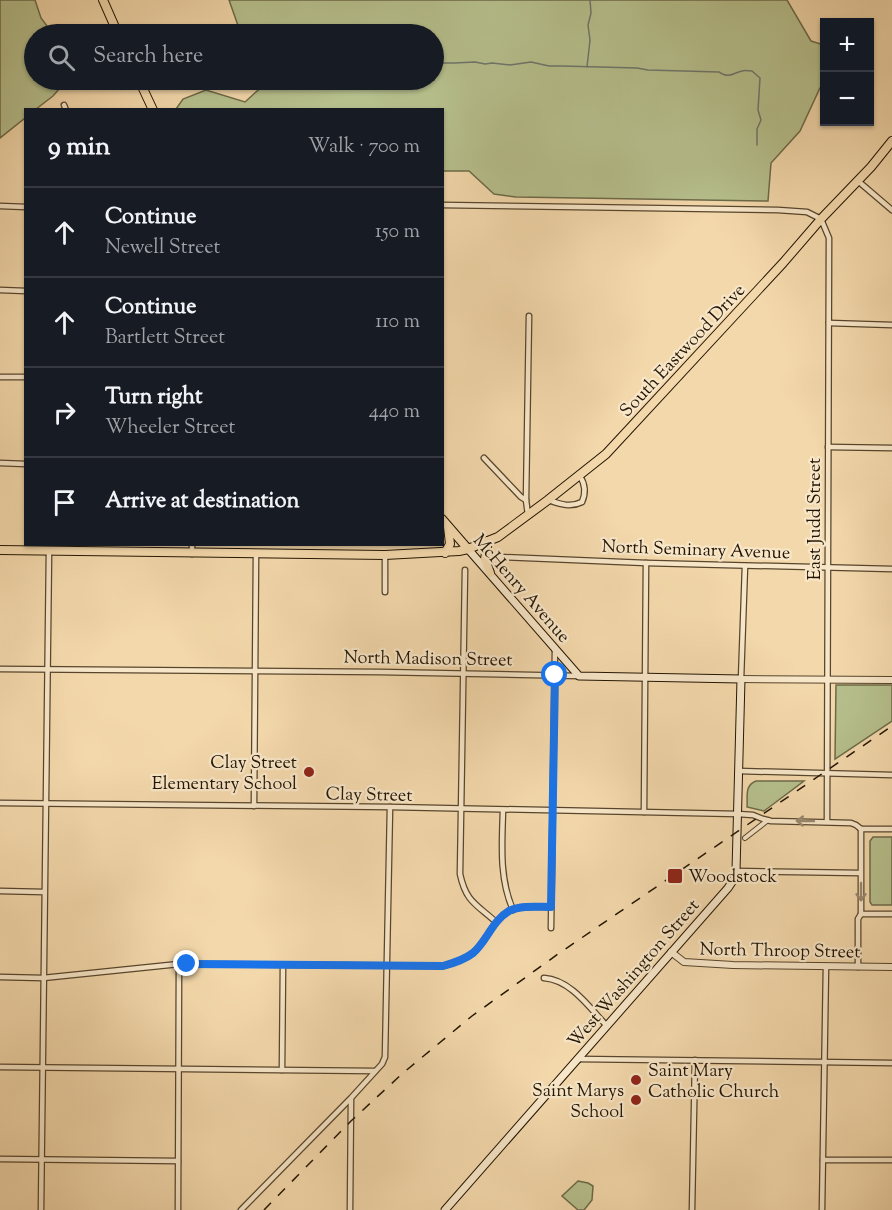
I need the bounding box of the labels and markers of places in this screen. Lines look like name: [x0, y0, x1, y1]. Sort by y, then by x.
place label: Clay Street Elementary School: [152, 751, 297, 798]
marker: Clay Street Elementary School: [302, 765, 316, 779]
place label: Woodstock: [688, 865, 777, 891]
marker: Woodstock: [666, 867, 684, 885]
place label: Saint Mary Catholic Church: [648, 1059, 780, 1106]
marker: Saint Mary Catholic Church: [629, 1073, 643, 1087]
place label: Saint Marys School: [532, 1079, 624, 1126]
marker: Saint Marys School: [629, 1093, 643, 1107]

